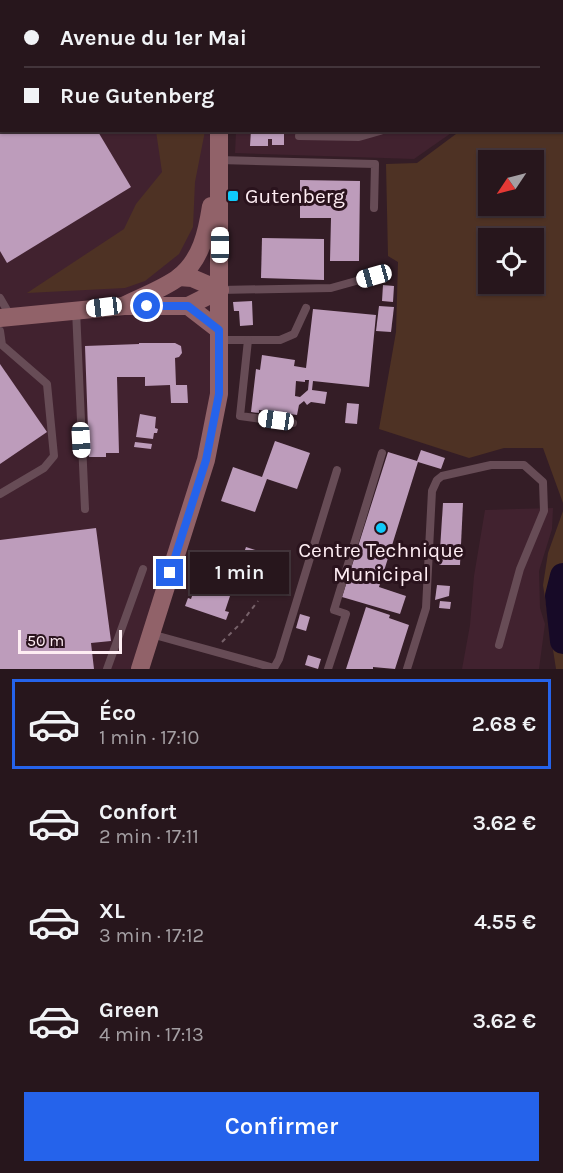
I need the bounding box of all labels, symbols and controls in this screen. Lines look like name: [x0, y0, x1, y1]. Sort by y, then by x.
text: Avenue du 1er Mai: [60, 25, 247, 51]
text: Rue Gutenberg: [60, 83, 214, 109]
north arrow: [478, 150, 544, 216]
map controls: [478, 150, 544, 294]
place label: Gutenberg: [245, 184, 345, 208]
marker: Gutenberg: [226, 189, 240, 203]
car: [211, 227, 229, 263]
button: locate: [478, 228, 544, 294]
car: [354, 262, 394, 290]
route start: [133, 292, 160, 319]
car: [85, 296, 123, 318]
car: [257, 409, 295, 431]
car: [71, 422, 91, 458]
marker: Centre Technique Municipal: [374, 521, 388, 535]
place label: Centre Technique Municipal: [298, 538, 464, 586]
callout: 1 min: [191, 552, 290, 594]
route end: [156, 559, 183, 586]
text: 1 min: [215, 561, 264, 584]
scale bar: [18, 627, 122, 654]
text: 50 m: [27, 631, 64, 650]
icon: car: [27, 697, 81, 751]
text: Éco: [99, 700, 136, 726]
text: 2.68 €: [472, 711, 536, 737]
text: 1 min · 17:10: [99, 726, 199, 749]
icon: car: [27, 796, 81, 850]
text: Confort: [99, 799, 177, 825]
text: 3.62 €: [472, 810, 536, 836]
text: 2 min · 17:11: [99, 825, 199, 848]
icon: car: [27, 895, 81, 949]
text: XL: [99, 898, 125, 924]
text: 4.55 €: [474, 909, 536, 935]
text: 3 min · 17:12: [99, 924, 204, 947]
icon: car: [27, 994, 81, 1048]
text: Green: [99, 997, 160, 1023]
text: 3.62 €: [472, 1008, 536, 1034]
text: 4 min · 17:13: [99, 1023, 204, 1046]
button: Confirmer: [24, 1092, 539, 1161]

